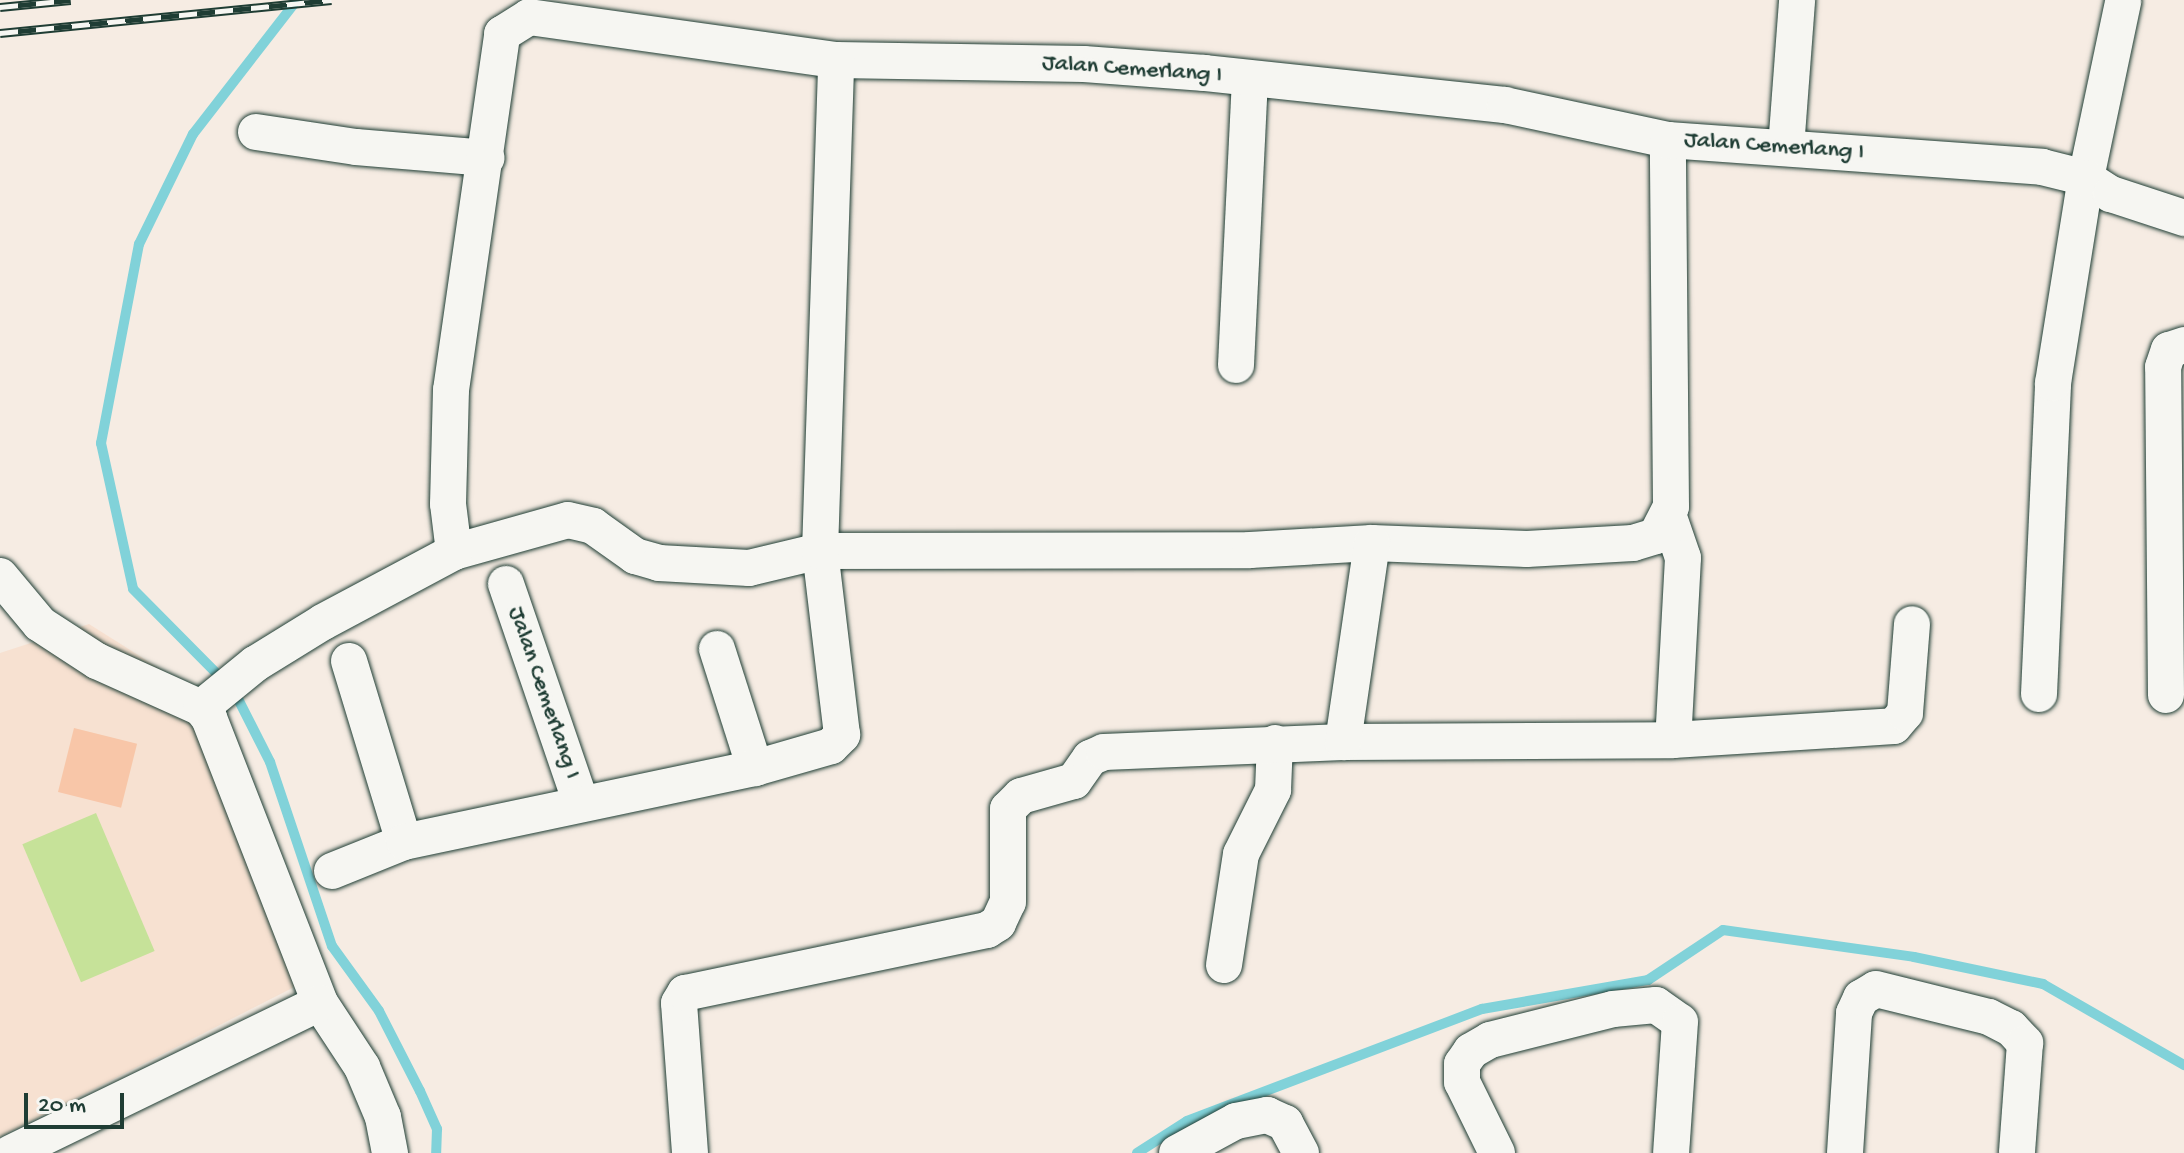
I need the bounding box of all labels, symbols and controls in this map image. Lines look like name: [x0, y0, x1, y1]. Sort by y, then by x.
street label: Jalan Cemerlang I: [1041, 49, 1223, 91]
street label: Jalan Cemerlang I: [1683, 126, 1865, 168]
street label: Jalan Cemerlang I: [500, 603, 586, 783]
scale bar: [28, 1077, 128, 1127]
text: 20 m: [38, 1092, 86, 1121]

